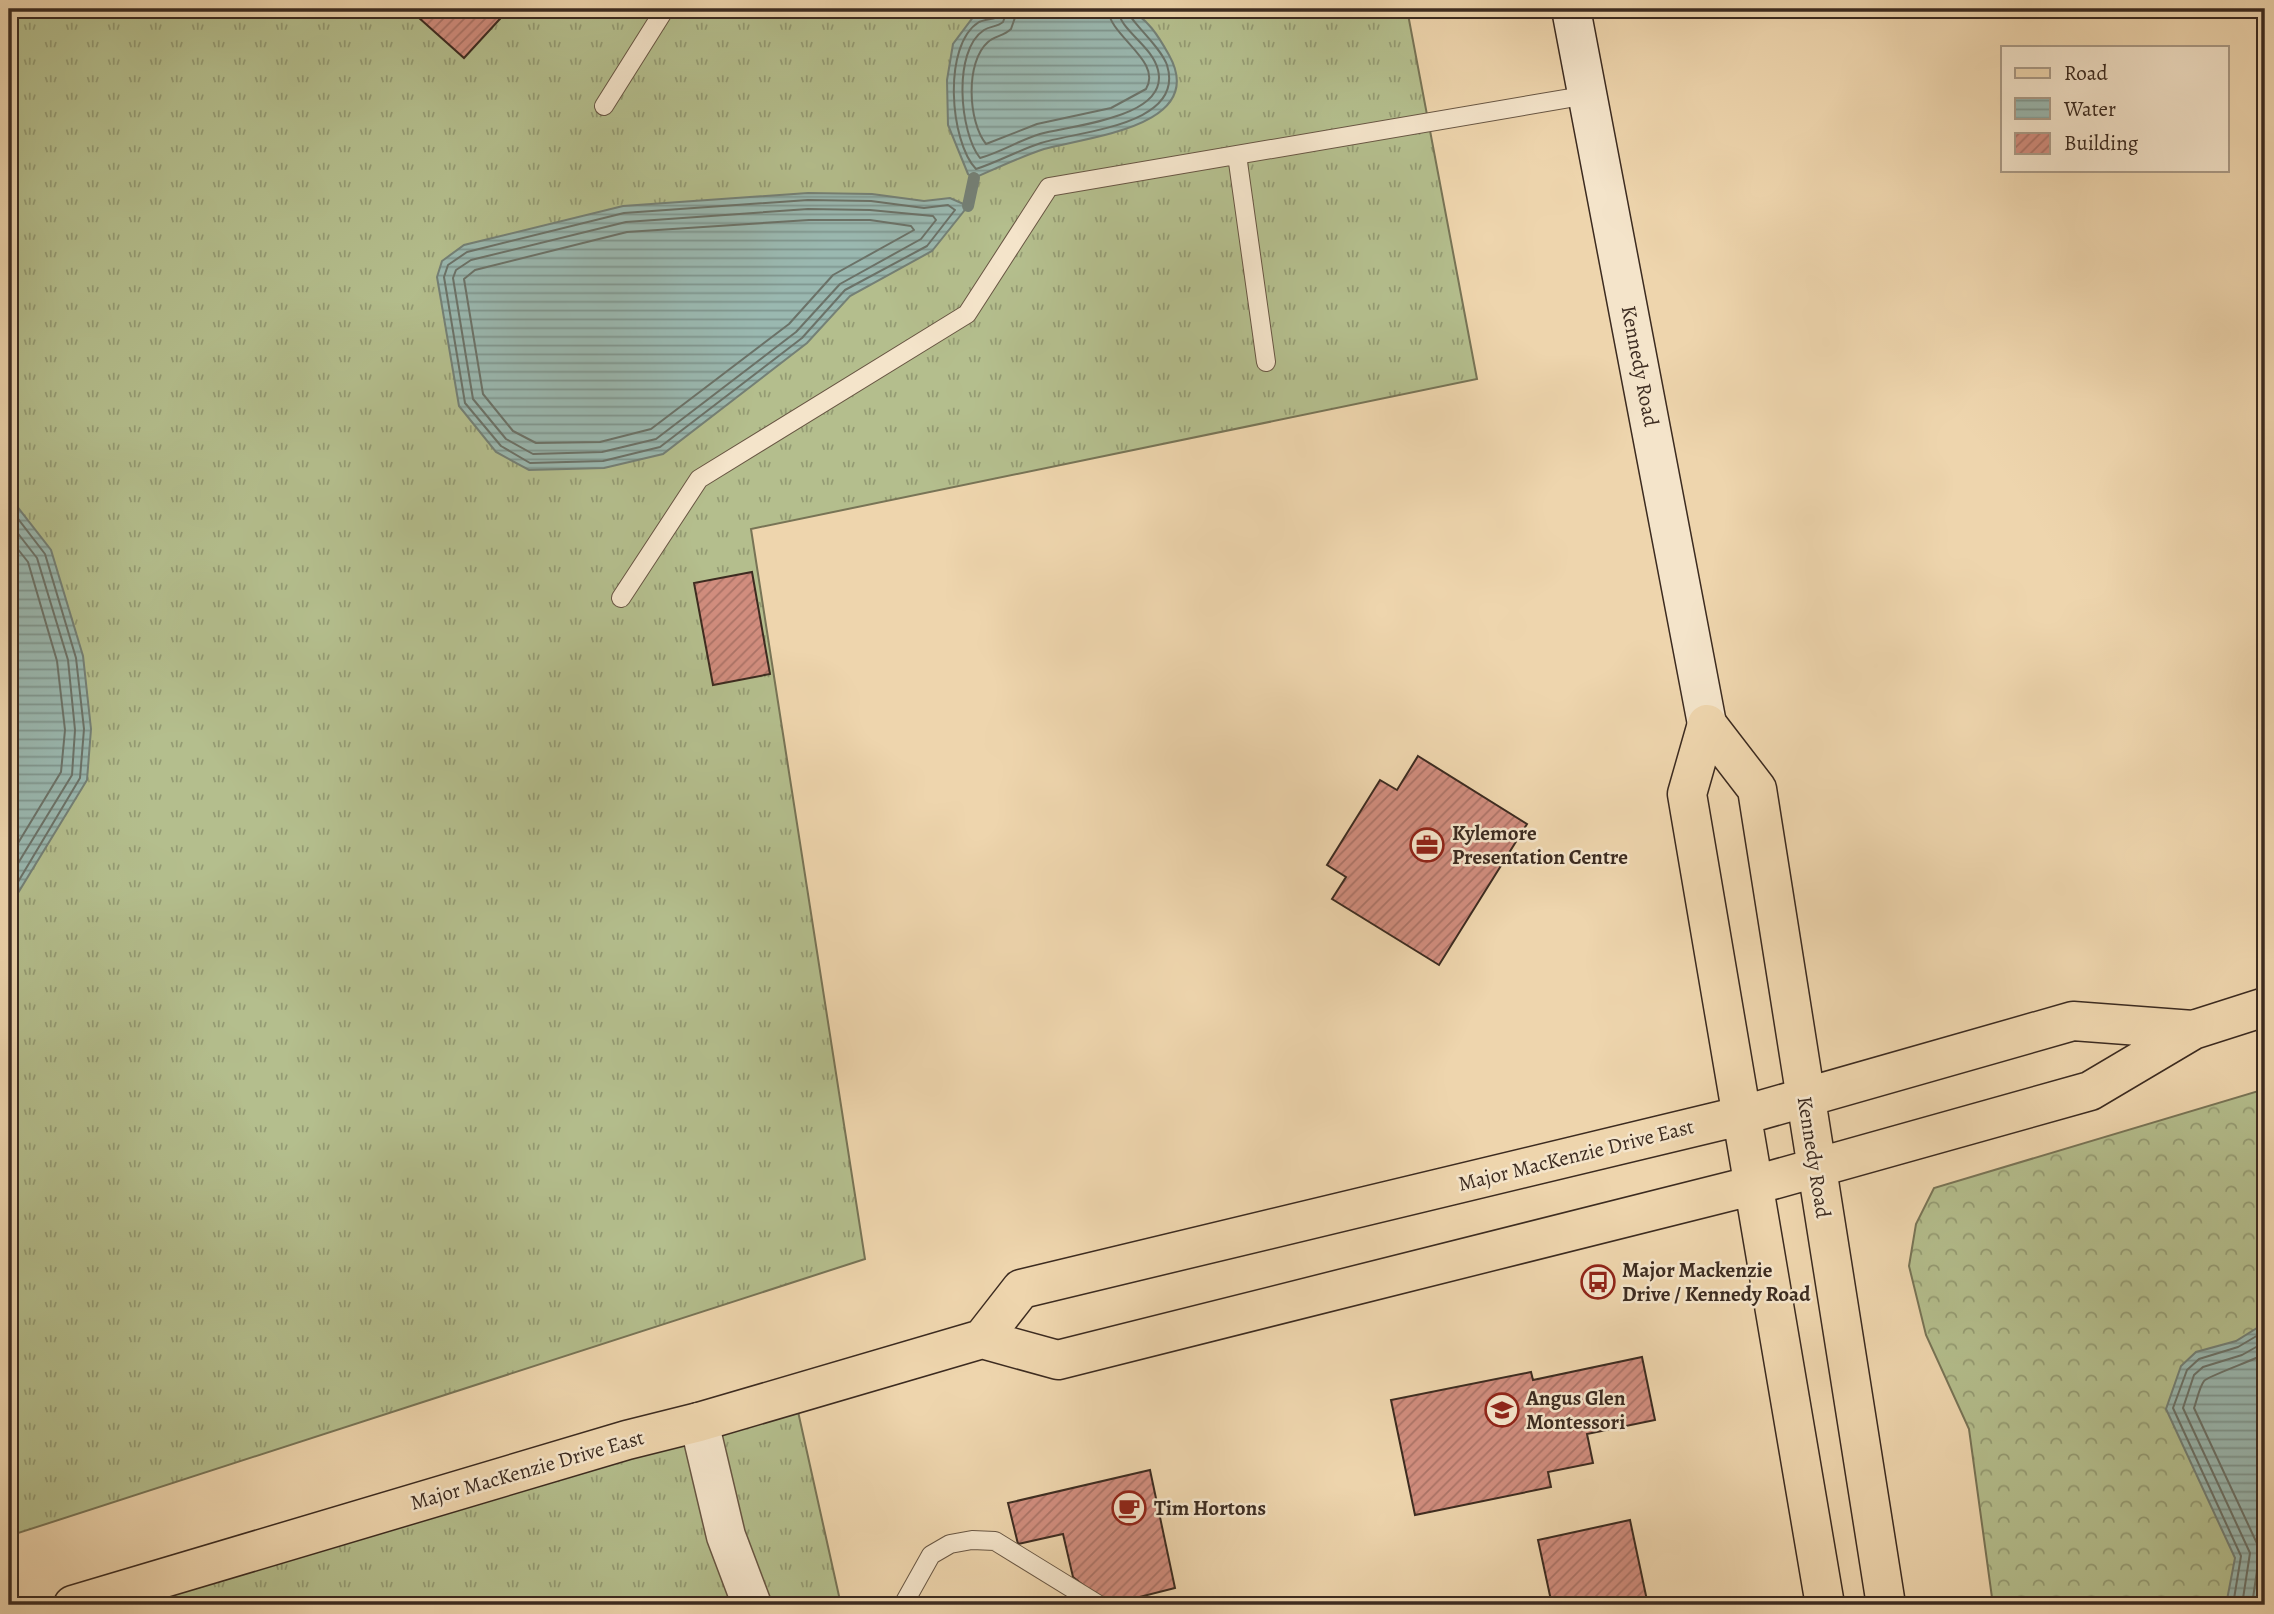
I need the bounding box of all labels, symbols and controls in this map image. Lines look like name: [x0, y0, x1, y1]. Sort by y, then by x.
legend: [2001, 46, 2228, 172]
text: Road: [2064, 59, 2108, 87]
text: Water: [2063, 95, 2116, 123]
text: Building: [2064, 129, 2139, 157]
street label: Kennedy Road: [1615, 303, 1666, 430]
place label: Kylemore Presentation Centre: [1452, 819, 1628, 871]
office icon: Kylemore Presentation Centre: [1408, 826, 1446, 864]
street label: Kennedy Road: [1791, 1094, 1838, 1221]
street label: Major MacKenzie Drive East: [1455, 1112, 1697, 1198]
place label: Major Mackenzie Drive / Kennedy Road: [1622, 1256, 1811, 1308]
bus stop icon: Major Mackenzie Drive / Kennedy Road: [1579, 1263, 1617, 1301]
place label: Angus Glen Montessori: [1525, 1384, 1626, 1436]
school or university icon: Angus Glen Montessori: [1483, 1391, 1521, 1429]
street label: Major MacKenzie Drive East: [407, 1423, 647, 1517]
cafe icon: Tim Hortons: [1110, 1489, 1148, 1527]
place label: Tim Hortons: [1154, 1494, 1266, 1522]

